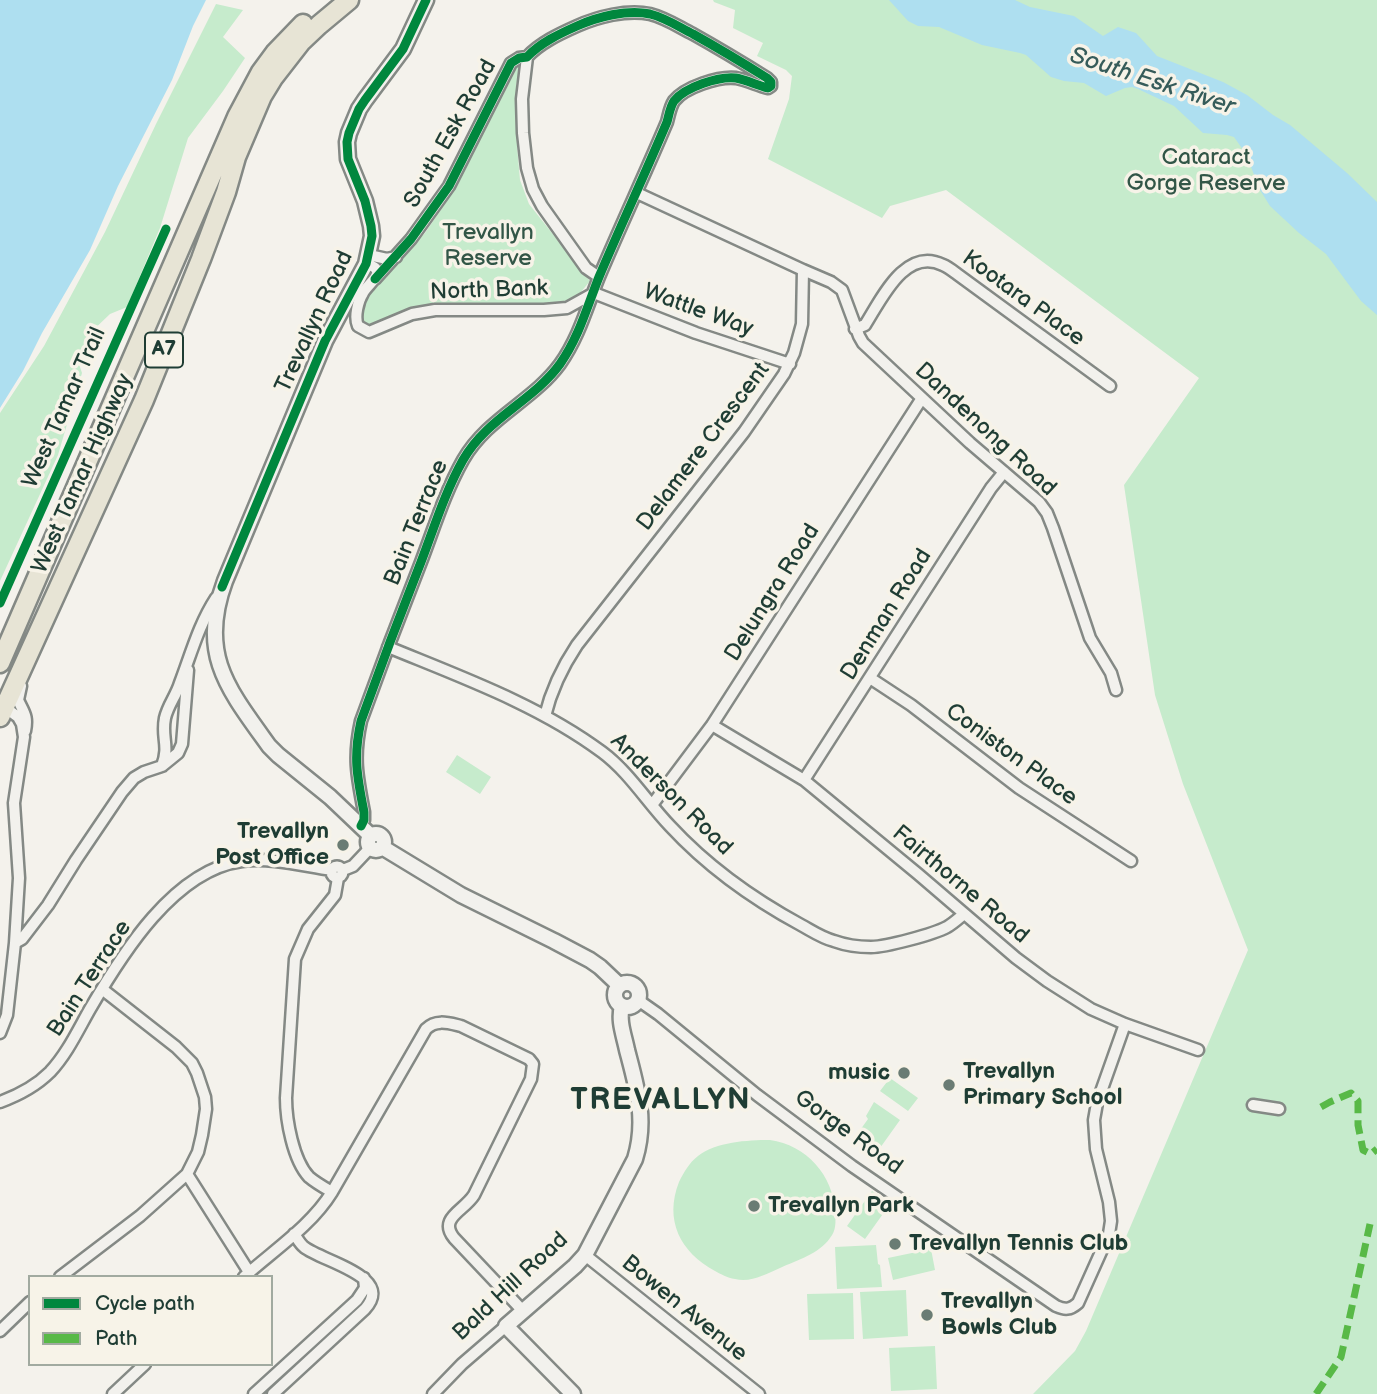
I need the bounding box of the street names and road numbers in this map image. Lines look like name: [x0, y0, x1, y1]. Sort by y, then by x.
street label: South Esk Road: [399, 55, 503, 213]
street label: Kootara Place: [956, 245, 1090, 353]
street label: Trevallyn Road: [270, 247, 360, 397]
street label: North Bank: [430, 275, 548, 307]
street label: Wattle Way: [639, 278, 757, 344]
street label: West Tamar Trail: [17, 323, 113, 493]
road number: A7: [145, 332, 183, 368]
street label: Delamere Crescent: [632, 357, 776, 537]
street label: Dandenong Road: [909, 357, 1061, 503]
street label: West Tamar Highway: [27, 370, 139, 578]
street label: Bain Terrace: [379, 456, 455, 590]
street label: Delungra Road: [720, 519, 826, 667]
street label: Denman Road: [836, 544, 938, 686]
street label: Coniston Place: [940, 698, 1082, 812]
street label: Anderson Road: [604, 728, 738, 862]
street label: Fairthorne Road: [886, 820, 1034, 950]
street label: Bain Terrace: [42, 916, 138, 1042]
street label: Gorge Road: [789, 1085, 907, 1181]
street label: Bald Hill Road: [448, 1227, 574, 1347]
street label: Bowen Avenue: [615, 1250, 753, 1368]

